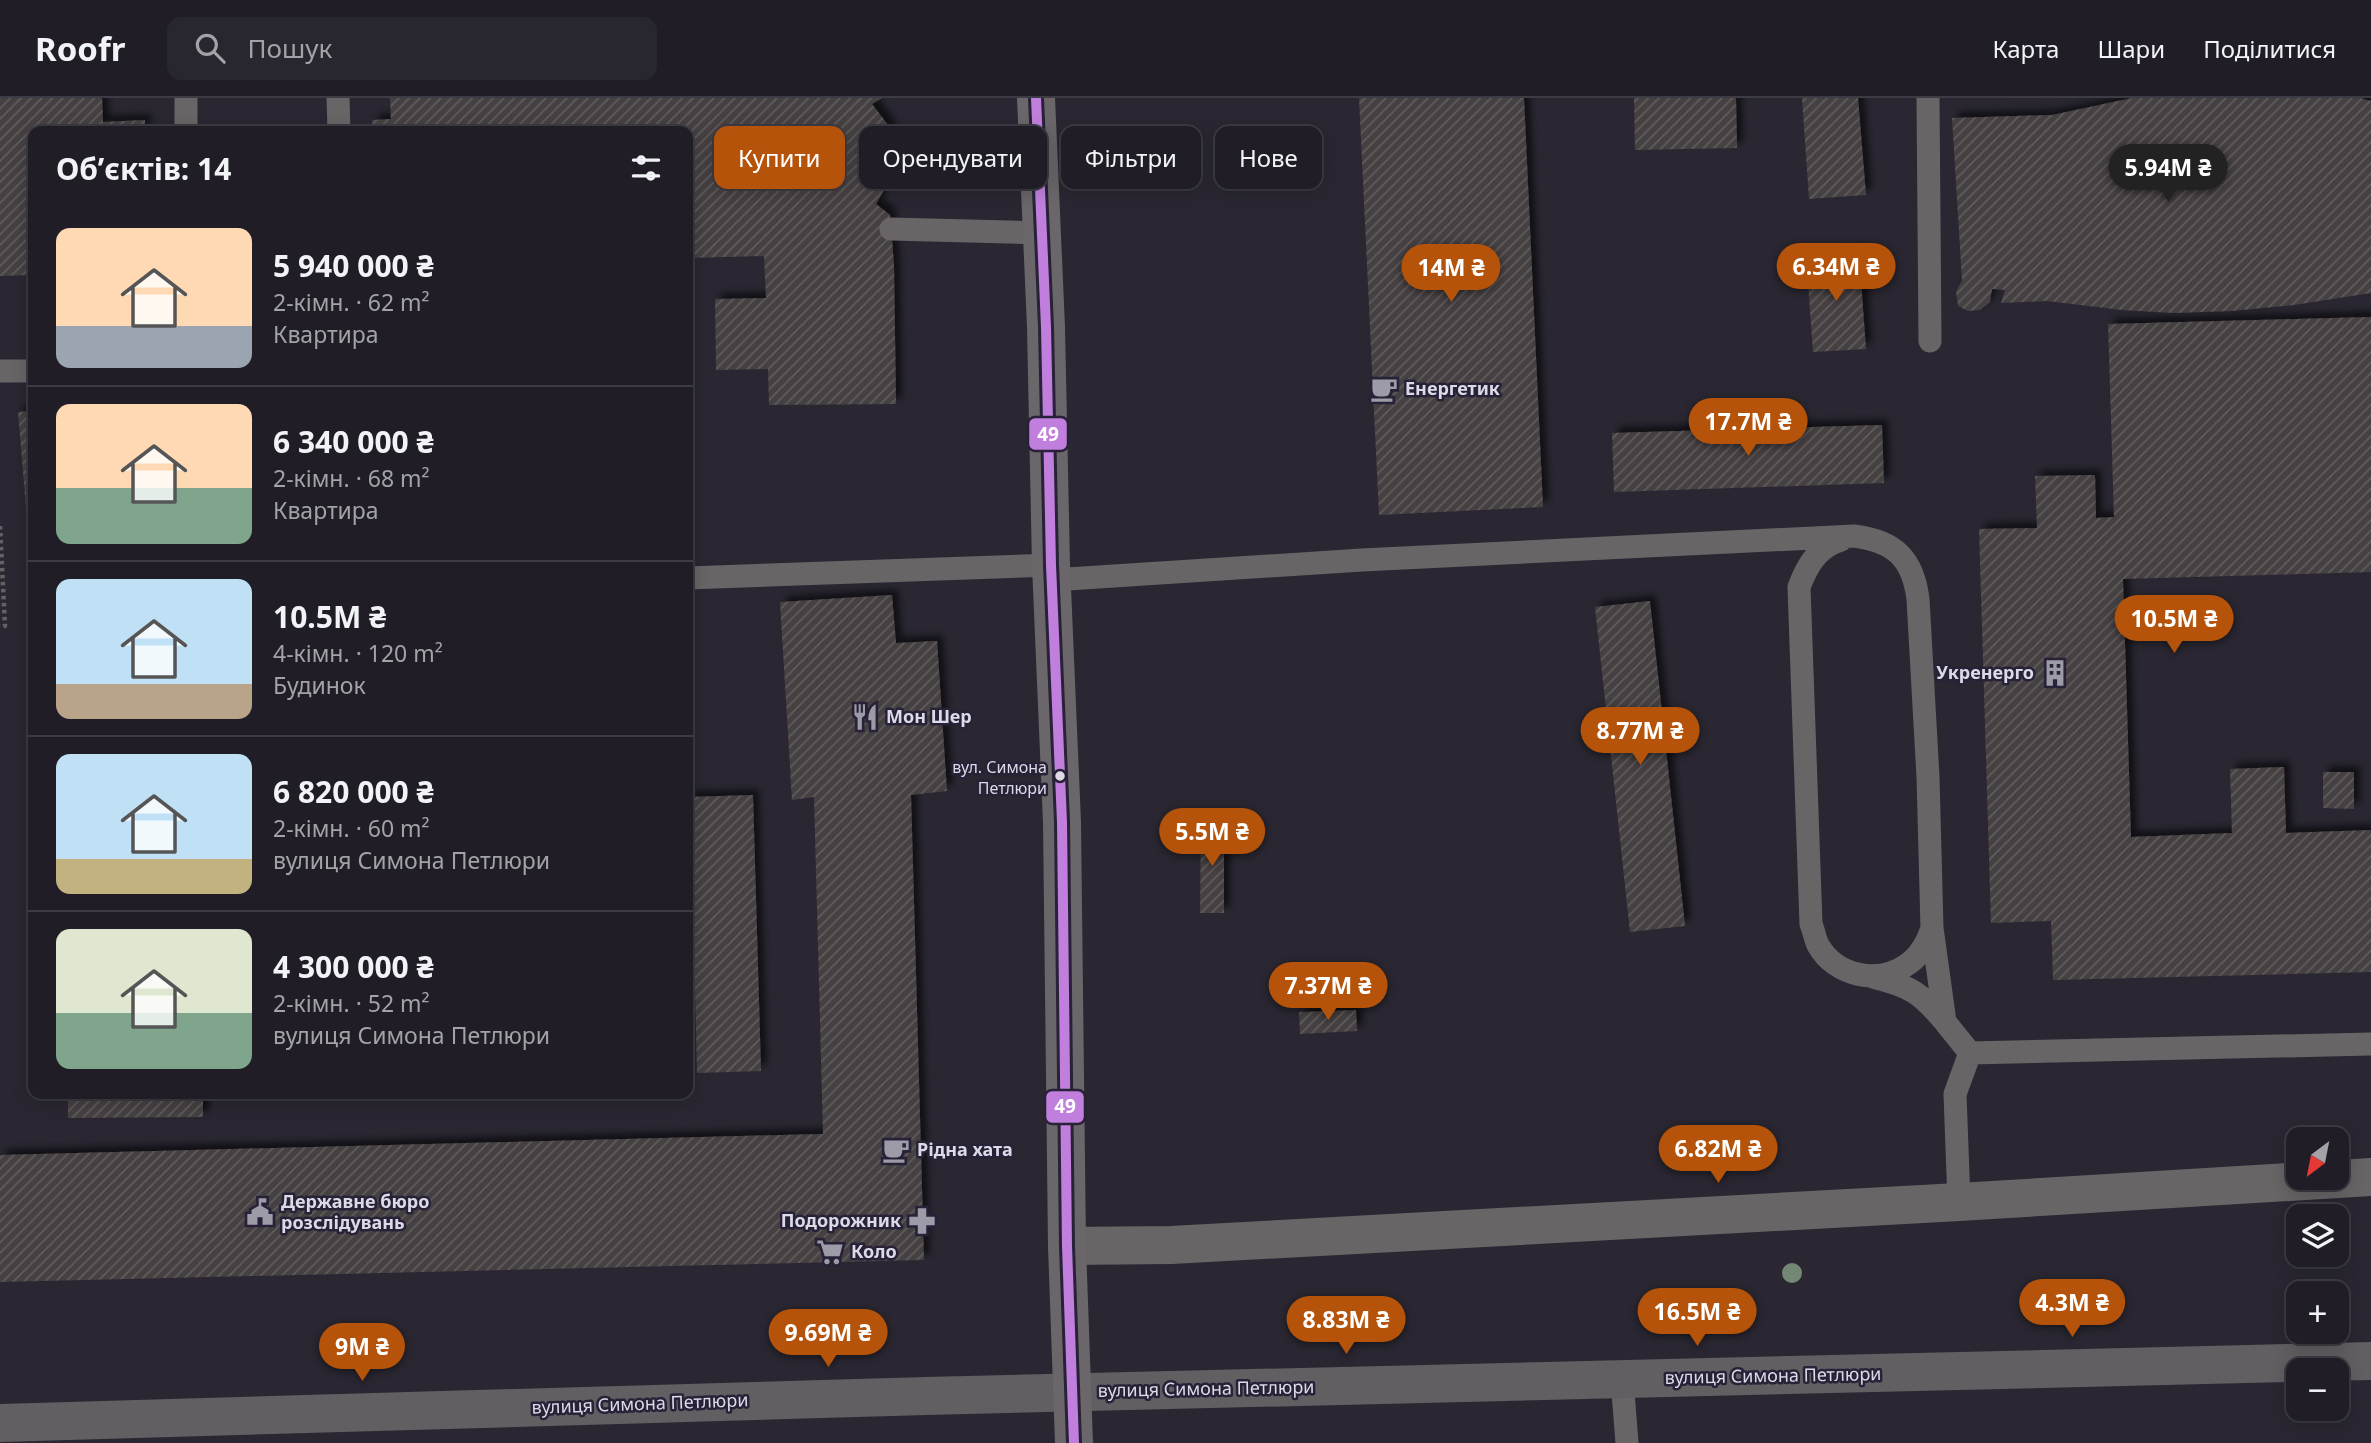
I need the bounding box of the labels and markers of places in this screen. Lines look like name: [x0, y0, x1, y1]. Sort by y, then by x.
pin: 5.94M ₴: [2103, 144, 2233, 204]
pin: 14M ₴: [1402, 244, 1500, 304]
pin: 6.34M ₴: [1771, 244, 1901, 303]
cafe icon: Енергетик: [1369, 374, 1399, 404]
place label: Енергетик: [1405, 376, 1500, 400]
pin: 17.7M ₴: [1683, 398, 1813, 458]
pin: 10.5M ₴: [2109, 596, 2239, 655]
building icon: Укренерго: [2040, 658, 2070, 688]
place label: Укренерго: [1936, 660, 2034, 684]
restaurant icon: Мон Шер: [850, 702, 880, 732]
place label: Мон Шер: [886, 704, 972, 728]
pin: 8.77M ₴: [1575, 708, 1705, 767]
place label: вул. Симона Петлюри: [952, 756, 1047, 799]
marker: вул. Симона Петлюри: [1053, 769, 1067, 783]
pin: 5.5M ₴: [1155, 808, 1269, 868]
pin: 7.37M ₴: [1263, 962, 1393, 1022]
pin: 6.82M ₴: [1653, 1126, 1783, 1185]
cafe icon: Рідна хата: [881, 1135, 911, 1165]
place label: Рідна хата: [917, 1137, 1013, 1161]
place label: Державне бюро розслідувань: [281, 1189, 429, 1234]
public building icon: Державне бюро розслідувань: [245, 1197, 275, 1227]
pharmacy icon: Подорожник: [907, 1206, 937, 1236]
place label: Подорожник: [781, 1208, 901, 1232]
supermarket icon: Коло: [815, 1237, 845, 1267]
place label: Коло: [851, 1239, 897, 1263]
pin: 4.3M ₴: [2015, 1280, 2129, 1339]
pin: 16.5M ₴: [1632, 1288, 1762, 1348]
pin: 8.83M ₴: [1281, 1296, 1411, 1356]
pin: 9.69M ₴: [763, 1310, 893, 1369]
pin: 9M ₴: [321, 1324, 403, 1383]

